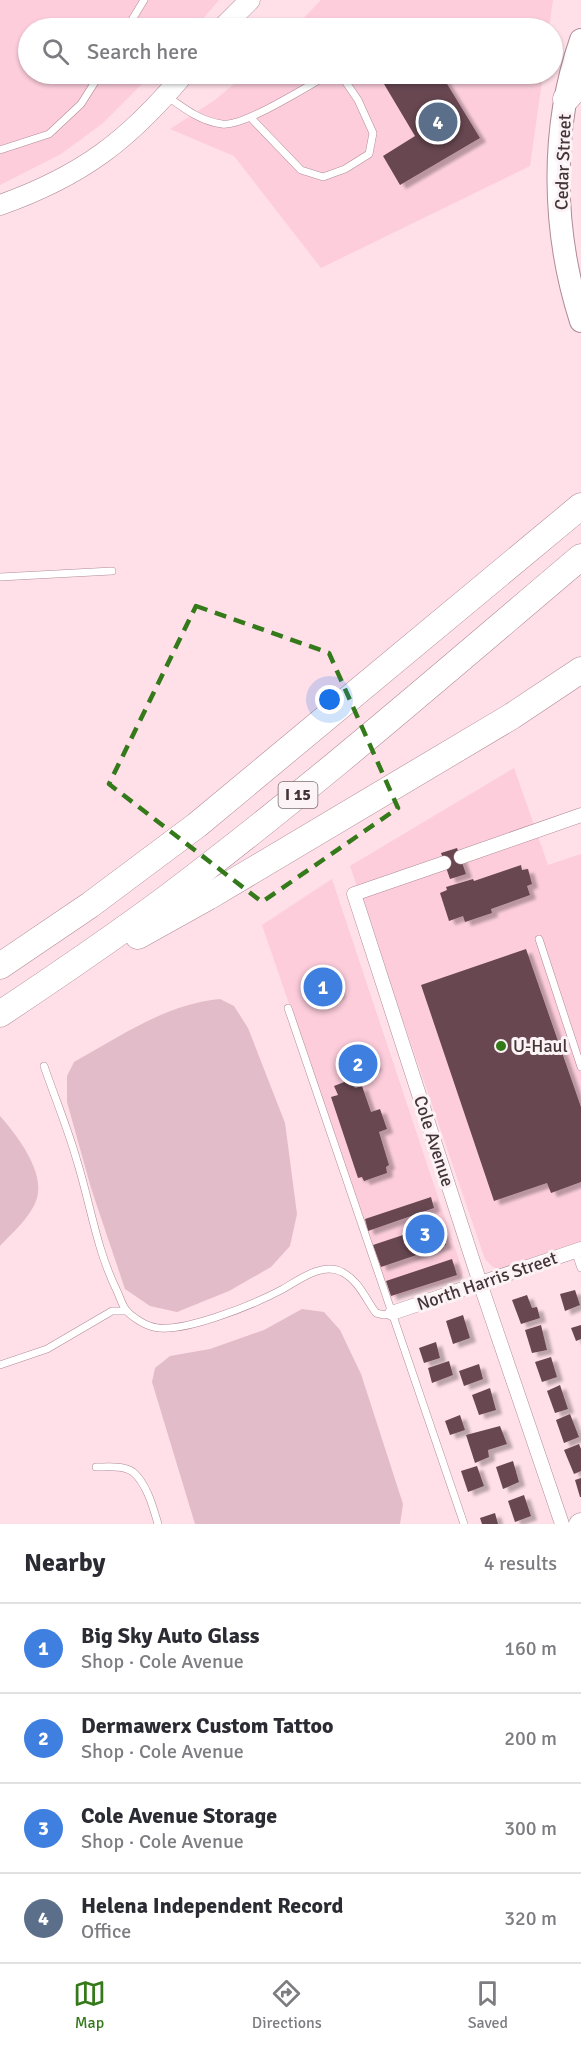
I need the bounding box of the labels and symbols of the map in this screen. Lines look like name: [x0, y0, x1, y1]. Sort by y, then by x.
pin: 4: [418, 100, 458, 144]
street label: Cedar Street: [550, 114, 576, 210]
your location: [315, 685, 344, 714]
road number: I 15: [278, 782, 318, 808]
pin: 1: [304, 964, 342, 1010]
place label: U-Haul: [513, 1035, 568, 1057]
marker: U-Haul: [494, 1039, 508, 1053]
pin: 2: [338, 1042, 378, 1086]
street label: Cole Avenue: [409, 1093, 459, 1189]
pin: 3: [406, 1212, 444, 1256]
street label: North Harris Street: [414, 1247, 560, 1315]

